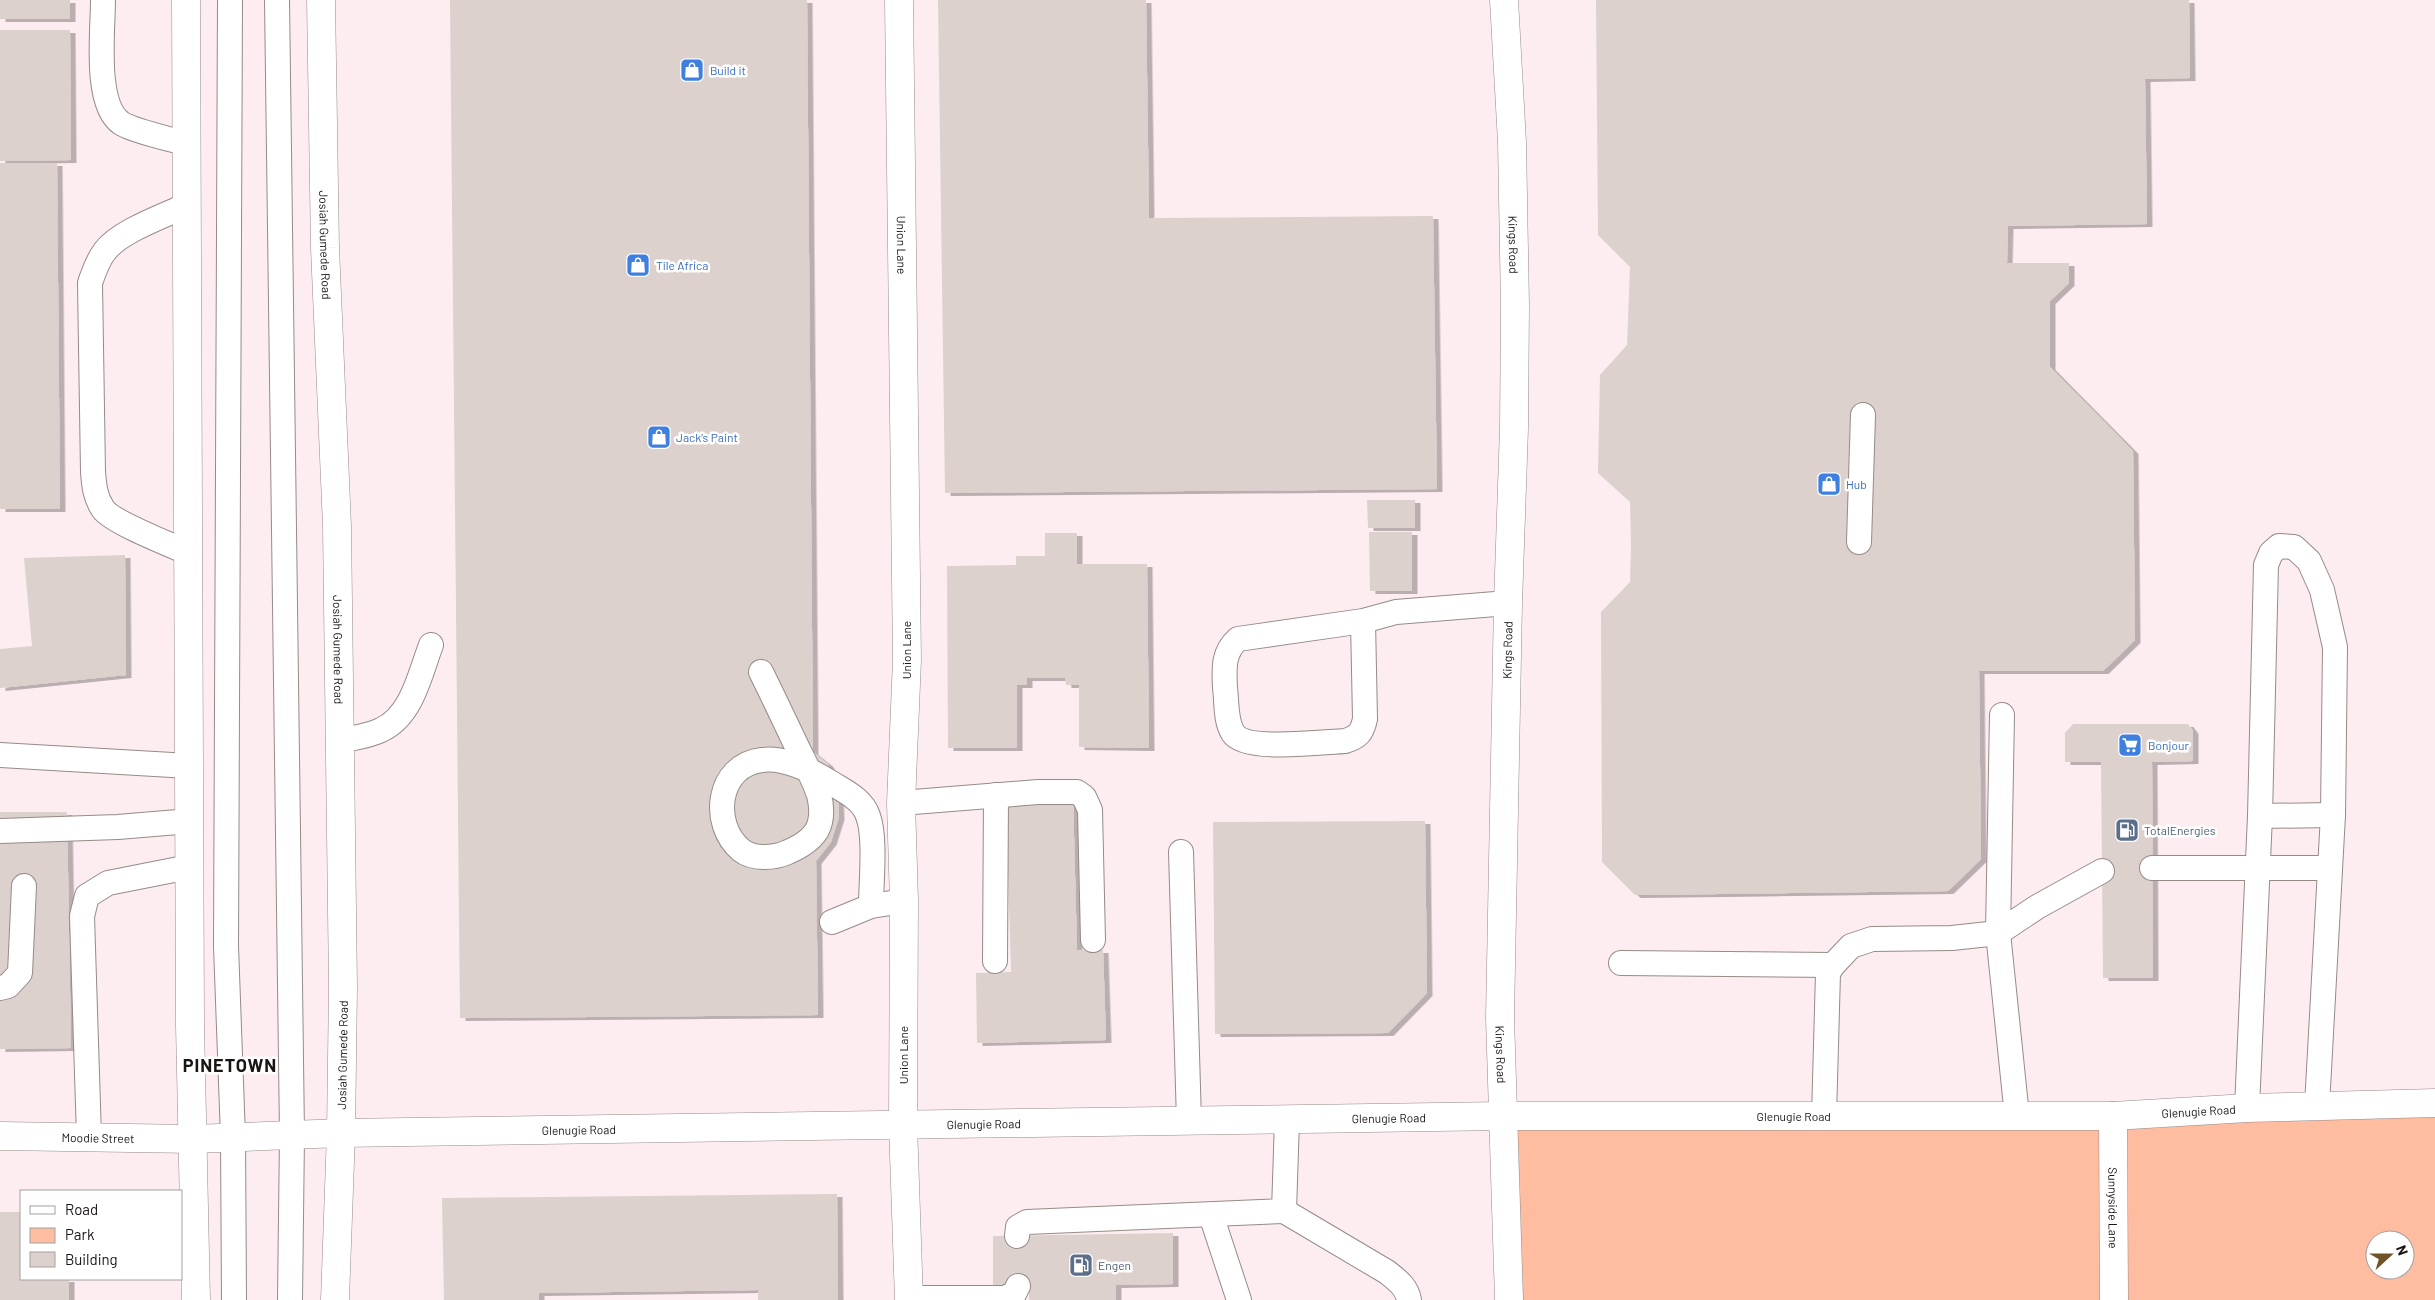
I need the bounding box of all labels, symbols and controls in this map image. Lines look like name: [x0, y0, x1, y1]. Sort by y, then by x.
shop icon: Build it: [679, 57, 705, 83]
place label: Build it: [710, 63, 746, 77]
street label: Josiah Gumede Road: [317, 190, 334, 300]
street label: Union Lane: [895, 216, 909, 274]
street label: Kings Road: [1506, 216, 1521, 274]
shop icon: Tile Africa: [625, 252, 651, 278]
place label: Tile Africa: [656, 258, 709, 272]
shop icon: Jack's Paint: [646, 424, 672, 450]
place label: Jack's Paint: [676, 430, 738, 444]
shop icon: Hub: [1816, 471, 1842, 497]
place label: Hub: [1846, 477, 1867, 491]
street label: Josiah Gumede Road: [331, 595, 346, 704]
street label: Union Lane: [899, 621, 913, 679]
street label: Kings Road: [1499, 621, 1515, 679]
supermarket icon: Bonjour: [2117, 732, 2143, 758]
place label: Bonjour: [2148, 738, 2189, 752]
fuel station icon: TotalEnergies: [2114, 817, 2140, 843]
place label: TotalEnergies: [2144, 823, 2216, 837]
street label: Josiah Gumede Road: [334, 1000, 350, 1110]
street label: Kings Road: [1493, 1025, 1509, 1084]
street label: Union Lane: [896, 1026, 910, 1084]
district label: PINETOWN: [183, 1054, 277, 1076]
street label: Glenugie Road: [2161, 1102, 2236, 1120]
street label: Glenugie Road: [1757, 1109, 1831, 1123]
street label: Glenugie Road: [1352, 1110, 1426, 1125]
street label: Glenugie Road: [947, 1116, 1021, 1131]
street label: Glenugie Road: [542, 1122, 616, 1137]
street label: Moodie Street: [61, 1130, 135, 1145]
street label: Sunnyside Lane: [2106, 1167, 2121, 1249]
legend: [20, 1190, 182, 1280]
text: Road: [65, 1200, 98, 1218]
text: Park: [65, 1225, 95, 1243]
north arrow: [2365, 1230, 2415, 1280]
text: N: [2393, 1243, 2412, 1258]
text: Building: [65, 1250, 118, 1268]
fuel station icon: Engen: [1068, 1252, 1094, 1278]
place label: Engen: [1098, 1258, 1131, 1272]

